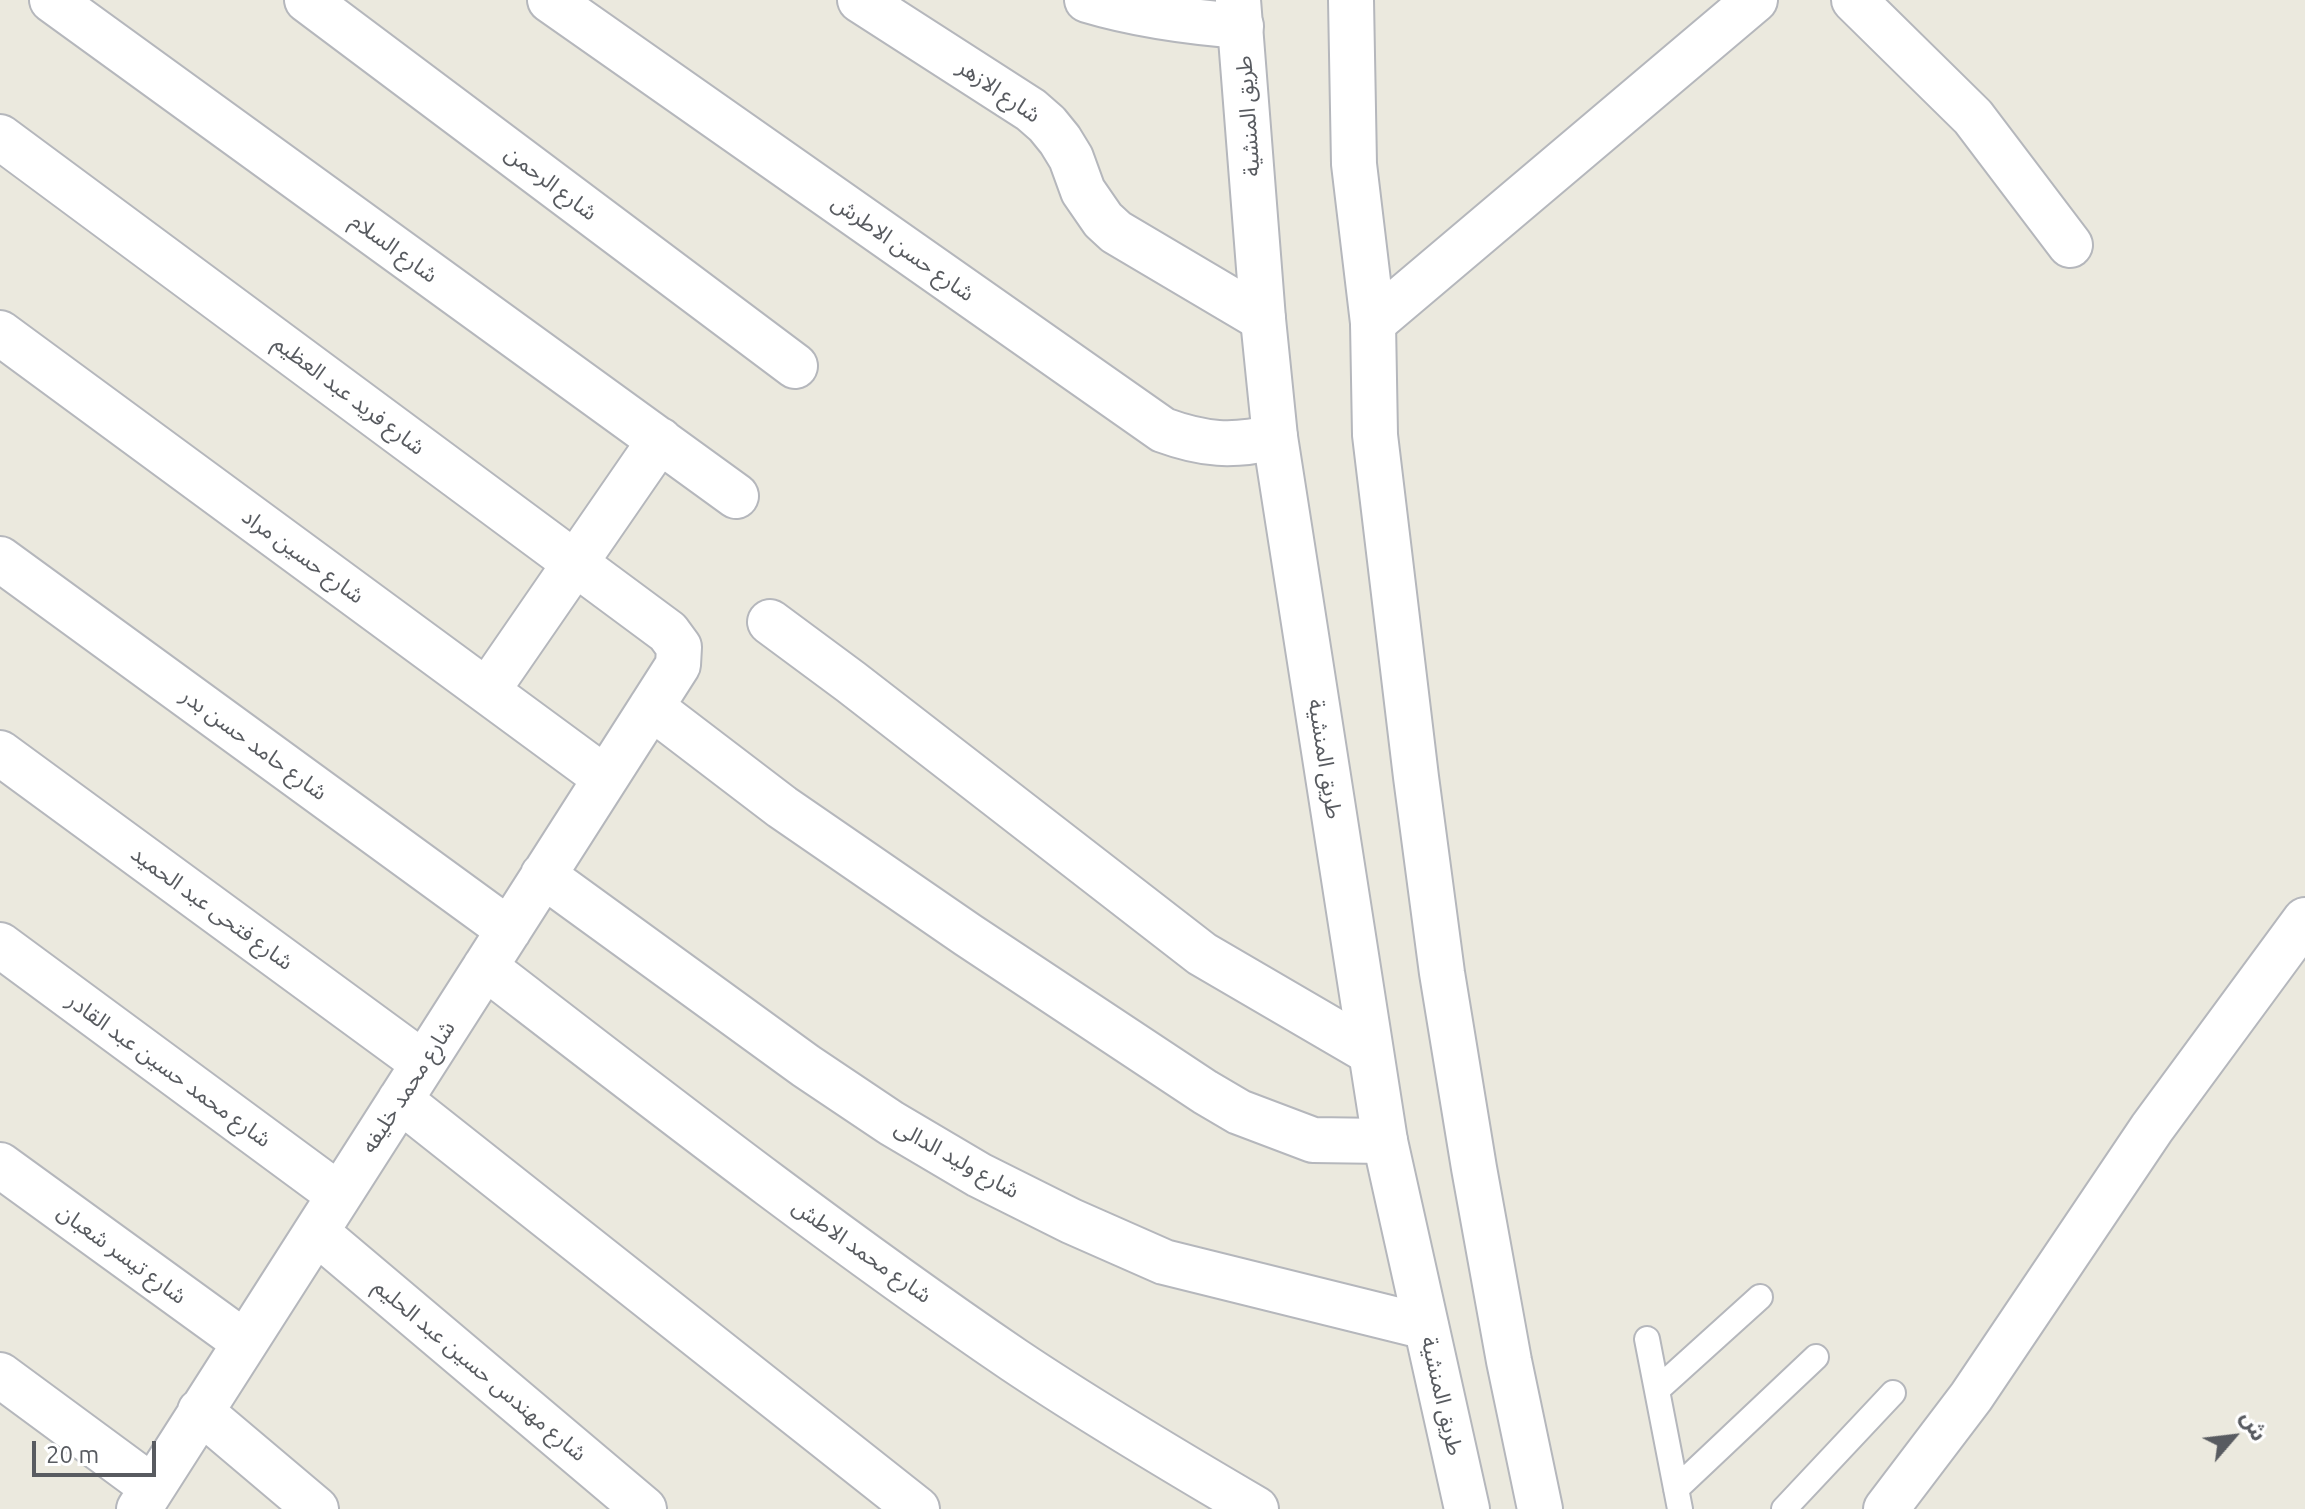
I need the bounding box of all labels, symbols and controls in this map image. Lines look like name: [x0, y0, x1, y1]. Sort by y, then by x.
street label: شارع الازهر: [952, 54, 1046, 128]
street label: طريق المنشية: [1231, 55, 1265, 177]
street label: شارع الرحمن: [500, 140, 602, 226]
street label: شارع حسن الاطرش: [827, 189, 979, 307]
street label: شارع السلام: [345, 208, 443, 288]
street label: شارع فريد عبد العظيم: [268, 329, 430, 461]
street label: شارع حسين مراد: [237, 503, 369, 609]
street label: شارع حامد حسن بدر: [176, 682, 332, 806]
street label: طريق المنشية: [1302, 697, 1348, 821]
street label: شارع فتحى عبد الحميد: [126, 840, 298, 976]
street label: شارع محمد حسين عبد القادر: [62, 987, 276, 1153]
street label: شارع محمد خليفه: [355, 1016, 461, 1158]
street label: شارع وليد الدالى: [890, 1114, 1024, 1204]
street label: شارع محمد الاطش: [787, 1193, 937, 1309]
street label: شارع تيسر شعبان: [52, 1198, 192, 1310]
street label: شارع مهندس حسين عبد الحليم: [368, 1273, 592, 1467]
street label: طريق المنشية: [1416, 1334, 1468, 1458]
north arrow: [2193, 1397, 2273, 1477]
text: ش: [2237, 1406, 2273, 1445]
scale bar: [36, 1425, 160, 1475]
text: 20 m: [46, 1441, 99, 1468]

